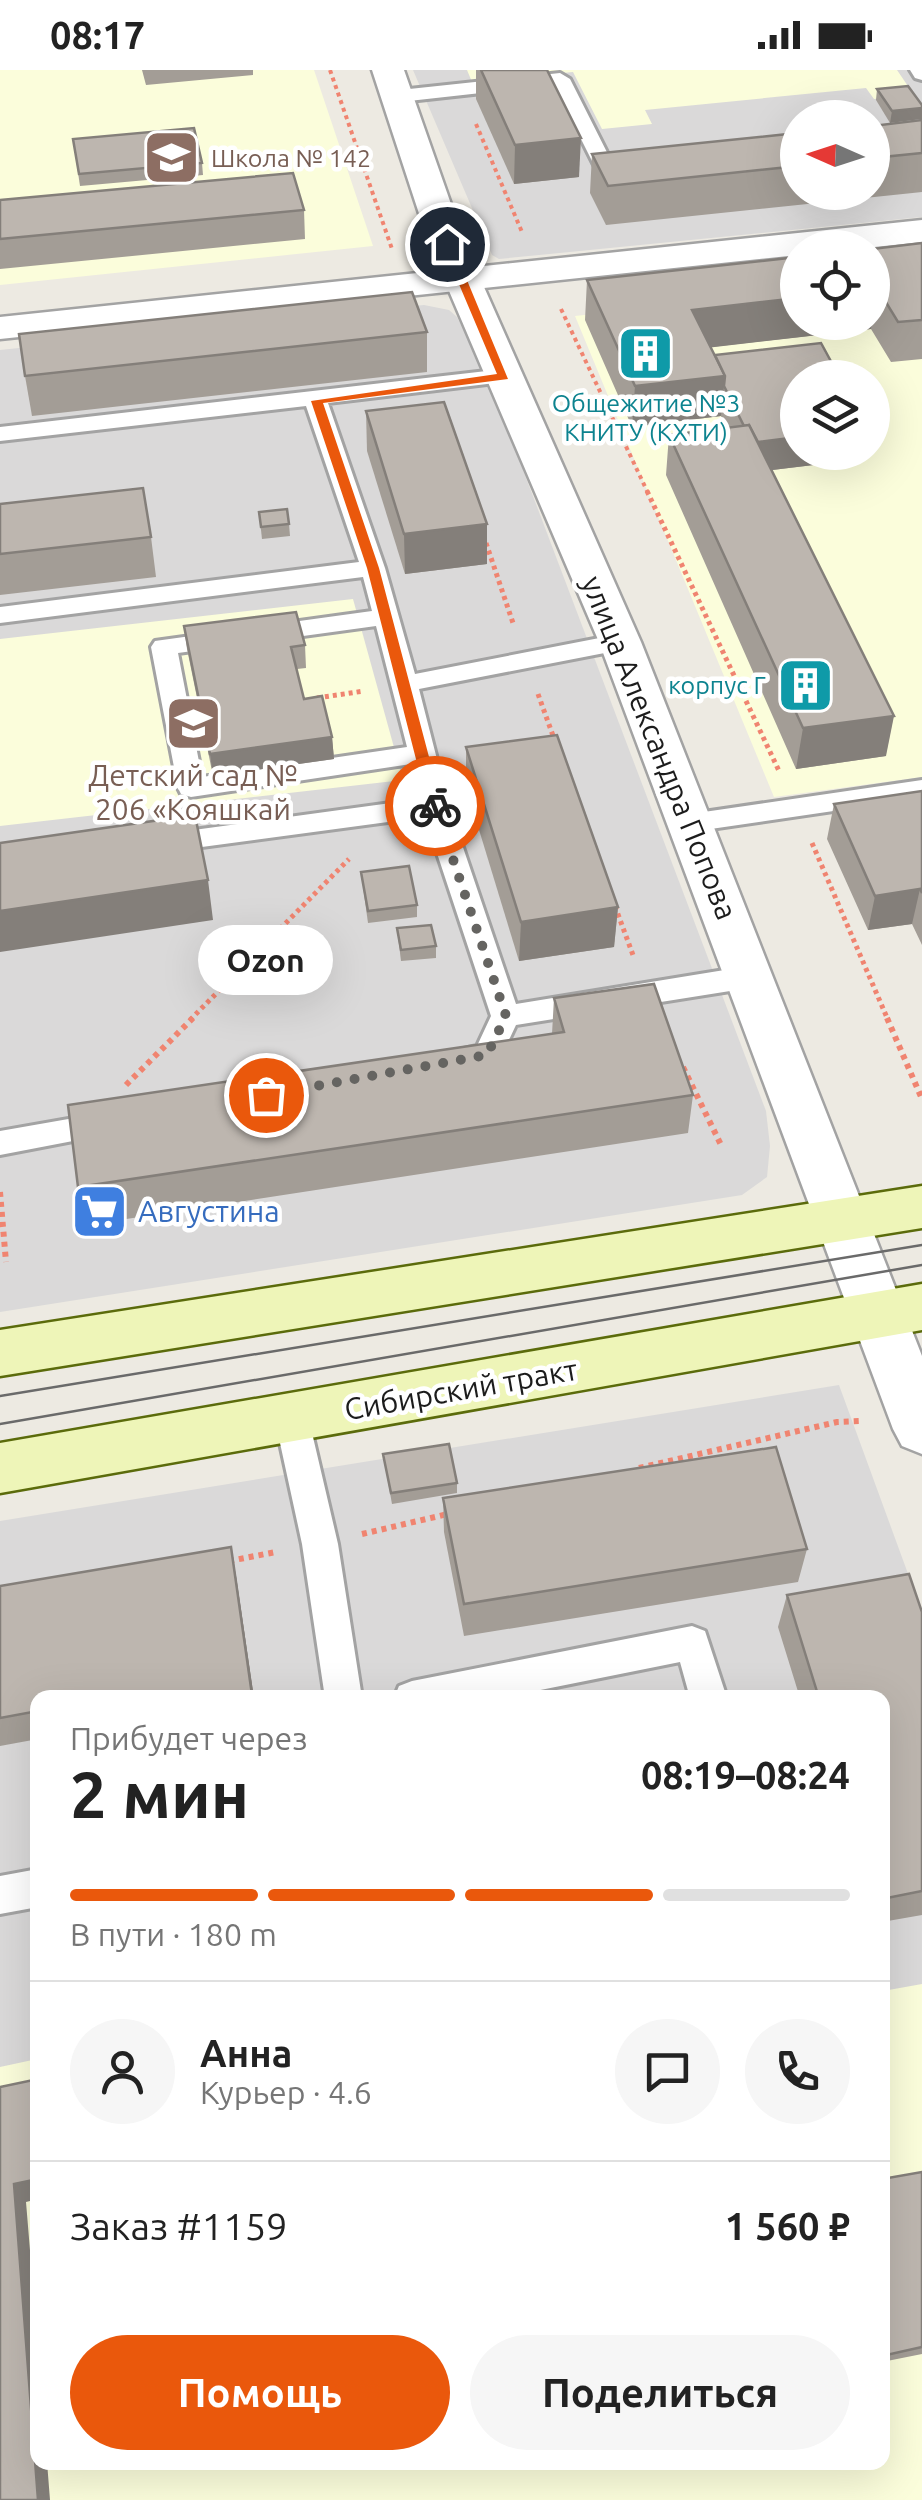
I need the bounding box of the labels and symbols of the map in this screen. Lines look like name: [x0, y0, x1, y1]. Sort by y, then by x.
north arrow: [780, 100, 890, 210]
school or university icon: Школа № 142: [142, 128, 202, 188]
place label: Школа № 142: [211, 144, 371, 172]
pin: [405, 202, 490, 287]
building icon: Общежитие №3 КНИТУ (КХТИ): [616, 324, 676, 384]
place label: Общежитие №3 КНИТУ (КХТИ): [552, 389, 740, 446]
street label: улица Александра Попова: [575, 571, 745, 924]
building icon: корпус Г: [775, 655, 835, 715]
place label: корпус Г: [668, 671, 766, 699]
school or university icon: Детский сад № 206 «Кояшкай: [163, 693, 223, 753]
courier: [385, 756, 485, 856]
place label: Детский сад № 206 «Кояшкай: [88, 758, 298, 826]
callout: Ozon: [198, 925, 334, 995]
pin: [224, 1053, 309, 1138]
supermarket icon: Августина: [69, 1182, 129, 1242]
place label: Августина: [138, 1194, 280, 1228]
street label: Сибирский тракт: [342, 1352, 580, 1426]

